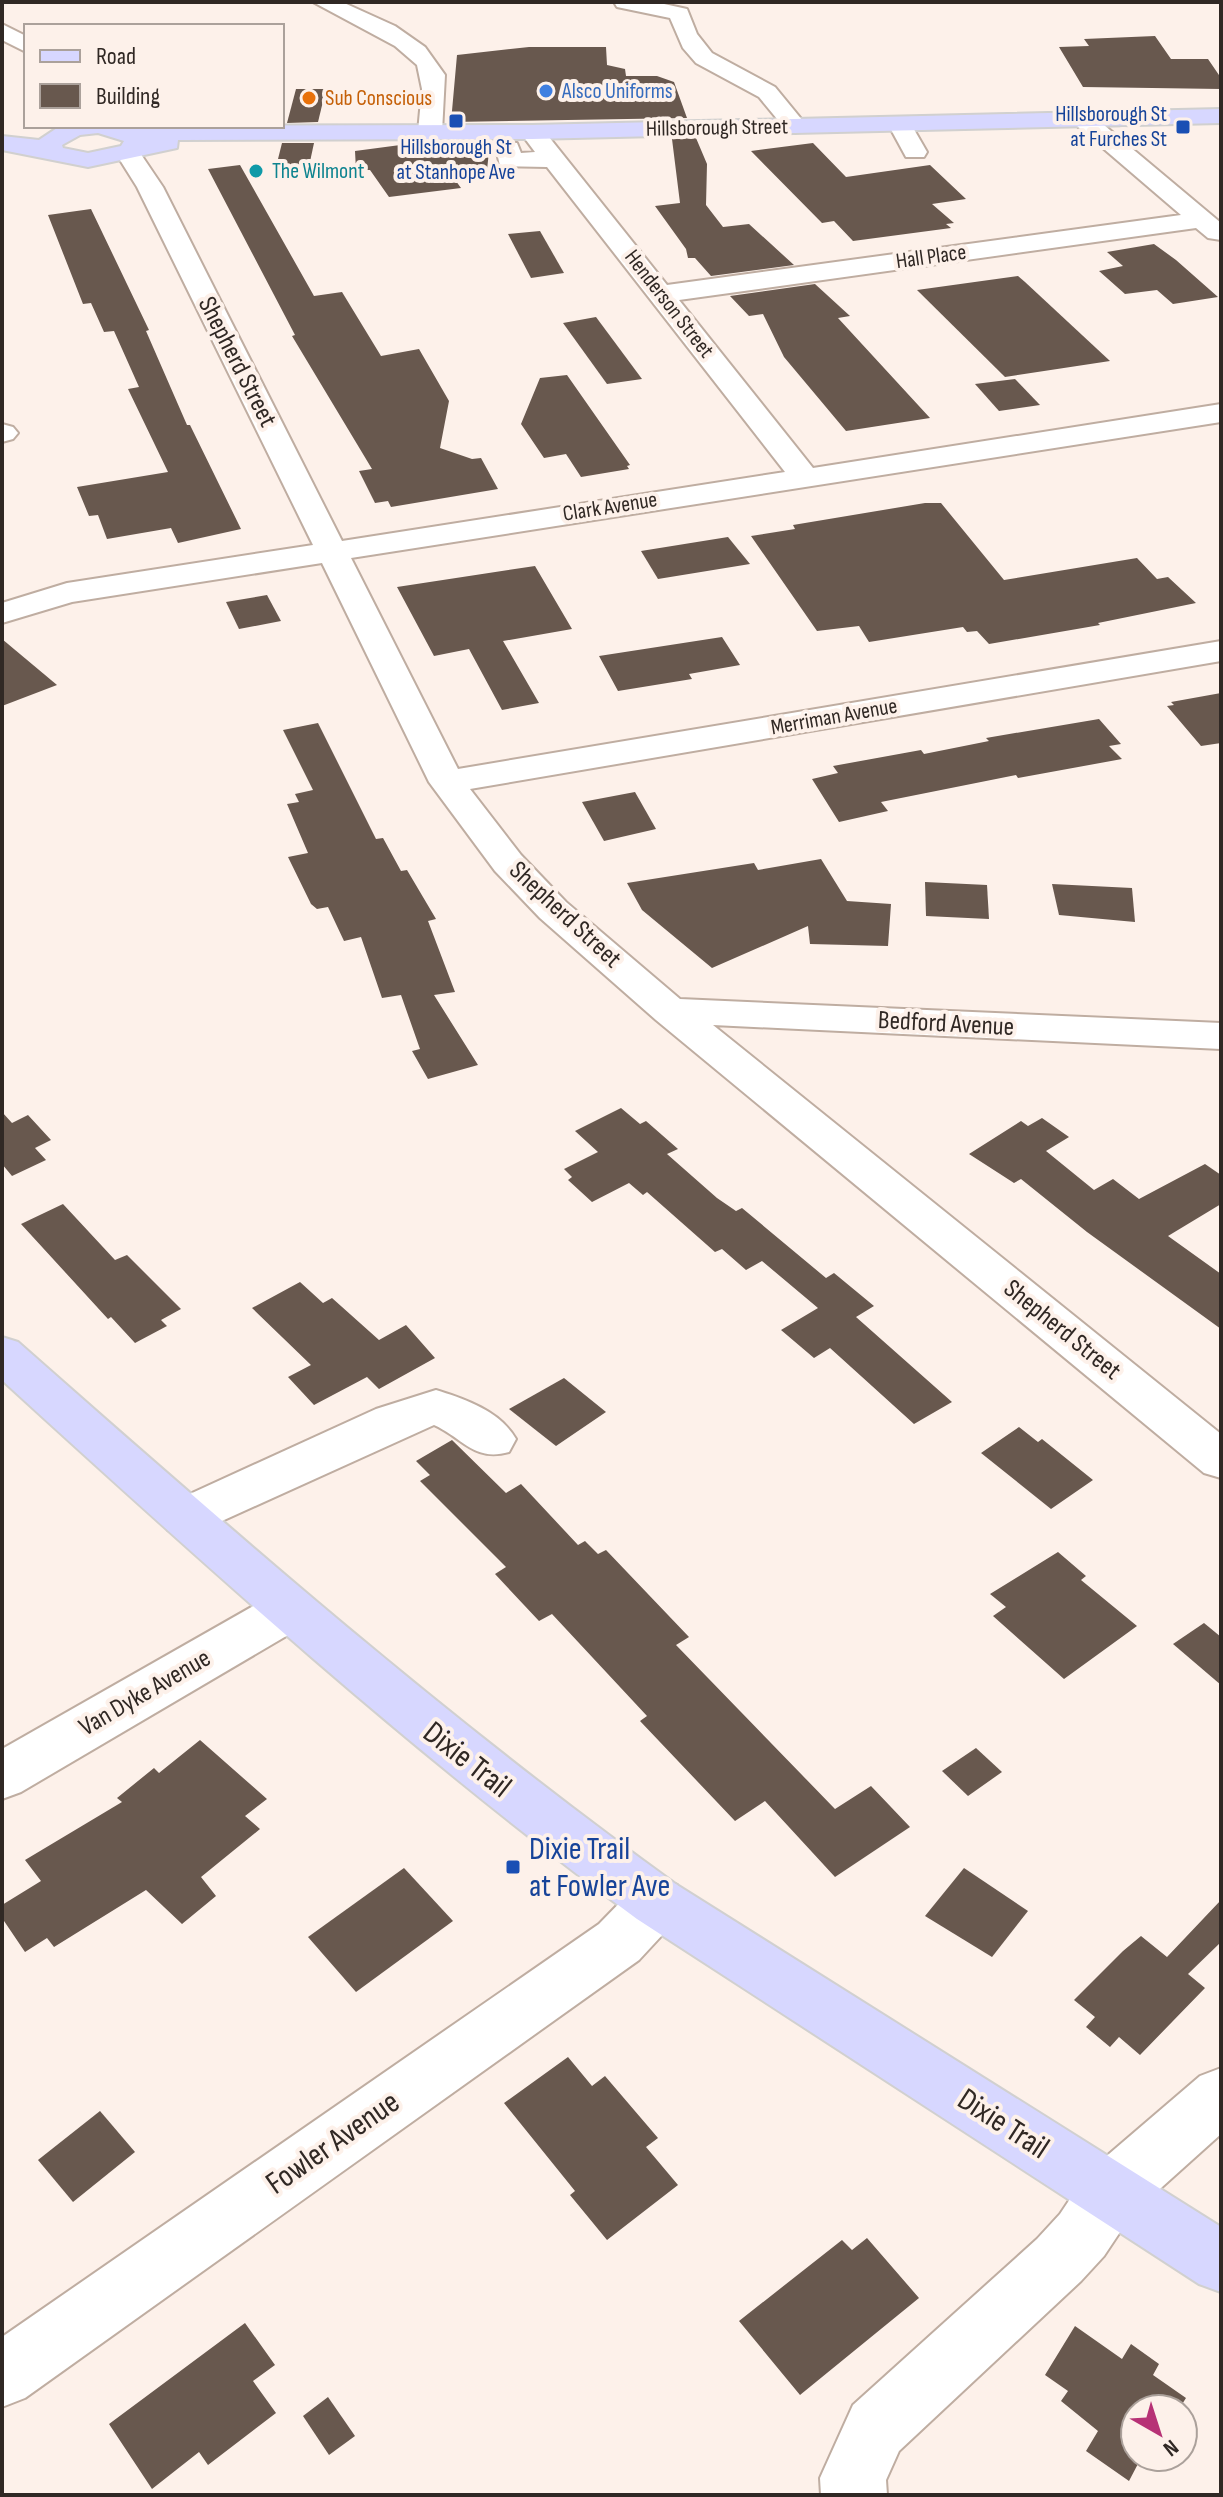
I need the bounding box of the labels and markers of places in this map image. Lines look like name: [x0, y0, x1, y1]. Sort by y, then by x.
place label: Alsco Uniforms: [561, 78, 673, 105]
marker: Alsco Uniforms: [537, 82, 555, 100]
place label: Sub Conscious: [325, 85, 432, 112]
marker: Sub Conscious: [300, 89, 318, 107]
place label: Hillsborough St at Furches St: [1055, 101, 1167, 153]
marker: Hillsborough St at Stanhope Ave: [447, 112, 465, 130]
marker: Hillsborough St at Furches St: [1174, 118, 1192, 136]
place label: Hillsborough St at Stanhope Ave: [397, 134, 515, 186]
place label: The Wilmont: [272, 158, 365, 185]
marker: The Wilmont: [247, 162, 265, 180]
place label: Dixie Trail at Fowler Ave: [529, 1830, 670, 1906]
marker: Dixie Trail at Fowler Ave: [504, 1858, 522, 1876]

